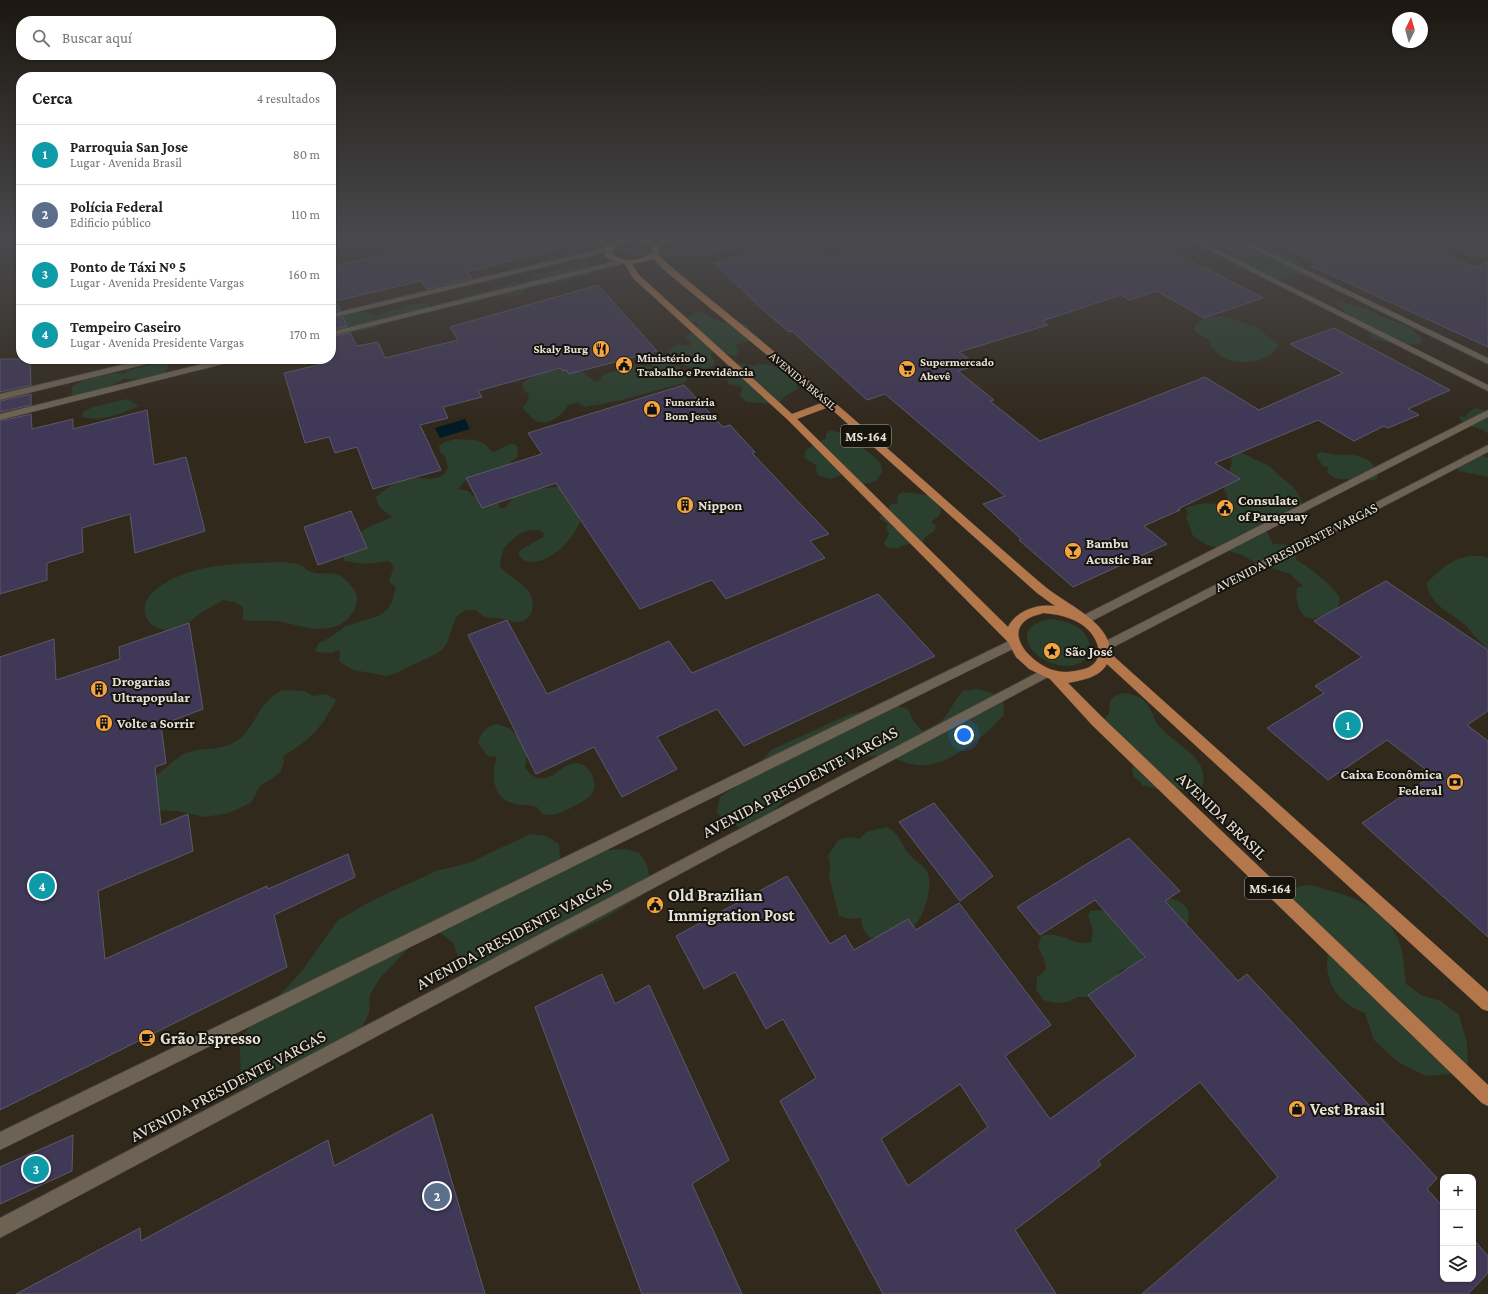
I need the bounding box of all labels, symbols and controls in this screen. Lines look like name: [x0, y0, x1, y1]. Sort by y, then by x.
north arrow: [1392, 12, 1428, 48]
search box: [16, 16, 336, 60]
icon: search: [30, 27, 52, 49]
text: Buscar aquí: [62, 30, 132, 46]
text: Cerca: [32, 89, 72, 108]
text: 4 resultados: [257, 91, 320, 106]
text: Parroquia San Jose: [70, 139, 188, 155]
text: 1: [43, 147, 47, 162]
text: 80 m: [293, 147, 320, 162]
text: Lugar · Avenida Brasil: [70, 155, 182, 170]
text: Polícia Federal: [70, 199, 163, 215]
text: 2: [42, 207, 48, 222]
text: 110 m: [291, 207, 320, 222]
text: Edificio público: [70, 215, 151, 230]
text: Ponto de Táxi Nº 5: [70, 259, 186, 275]
text: 3: [42, 267, 48, 282]
text: 160 m: [289, 267, 320, 282]
text: Lugar · Avenida Presidente Vargas: [70, 275, 244, 290]
text: Tempeiro Caseiro: [70, 319, 181, 335]
text: 4: [41, 327, 49, 342]
text: 170 m: [290, 327, 320, 342]
text: Lugar · Avenida Presidente Vargas: [70, 335, 244, 350]
restaurant icon: Skaly Burg: [591, 339, 611, 359]
place label: Skaly Burg: [534, 342, 588, 356]
street label: AVENIDA BRASIL: [767, 349, 839, 413]
place label: Ministério do Trabalho e Previdência: [637, 351, 754, 379]
public building icon: Ministério do Trabalho e Previdência: [614, 355, 634, 375]
place label: Supermercado Abevê: [919, 355, 994, 383]
supermarket icon: Supermercado Abevê: [897, 359, 917, 379]
place label: Funerária Bom Jesus: [665, 395, 717, 423]
shop icon: Funerária Bom Jesus: [642, 399, 662, 419]
road number: MS-164: [841, 425, 891, 447]
place label: Consulate of Paraguay: [1238, 492, 1308, 524]
building icon: Nippon: [675, 495, 695, 515]
place label: Nippon: [698, 497, 742, 513]
public building icon: Consulate of Paraguay: [1215, 498, 1235, 518]
street label: AVENIDA PRESIDENTE VARGAS: [1212, 499, 1380, 595]
place label: Bambu Acustic Bar: [1085, 535, 1153, 567]
bar icon: Bambu Acustic Bar: [1063, 541, 1083, 561]
place icon: São José: [1042, 641, 1062, 661]
place label: São José: [1065, 643, 1113, 659]
place label: Drogarias Ultrapopular: [112, 673, 190, 705]
building icon: Drogarias Ultrapopular: [89, 679, 109, 699]
pin: 1: [1335, 710, 1361, 740]
building icon: Volte a Sorrir: [94, 713, 114, 733]
place label: Volte a Sorrir: [116, 715, 195, 731]
street label: AVENIDA PRESIDENTE VARGAS: [699, 722, 901, 842]
your location: [954, 725, 974, 745]
place label: Caixa Econômica Federal: [1340, 766, 1442, 798]
street label: AVENIDA BRASIL: [1173, 768, 1271, 864]
bank icon: Caixa Econômica Federal: [1445, 772, 1465, 792]
pin: 4: [29, 871, 55, 901]
street label: AVENIDA PRESIDENTE VARGAS: [413, 874, 615, 994]
road number: MS-164: [1245, 877, 1295, 899]
place label: Old Brazilian Immigration Post: [668, 886, 796, 925]
public building icon: Old Brazilian Immigration Post: [645, 895, 665, 915]
street label: AVENIDA PRESIDENTE VARGAS: [127, 1026, 329, 1146]
cafe icon: Grão Espresso: [137, 1028, 157, 1048]
place label: Grão Espresso: [160, 1029, 261, 1048]
shop icon: Vest Brasil: [1287, 1099, 1307, 1119]
place label: Vest Brasil: [1309, 1100, 1385, 1119]
pin: 3: [23, 1154, 49, 1184]
map controls: [1440, 1174, 1476, 1282]
button: +: [1440, 1174, 1476, 1210]
pin: 2: [424, 1181, 450, 1211]
button: −: [1440, 1210, 1476, 1246]
button: layers: [1440, 1246, 1476, 1282]

